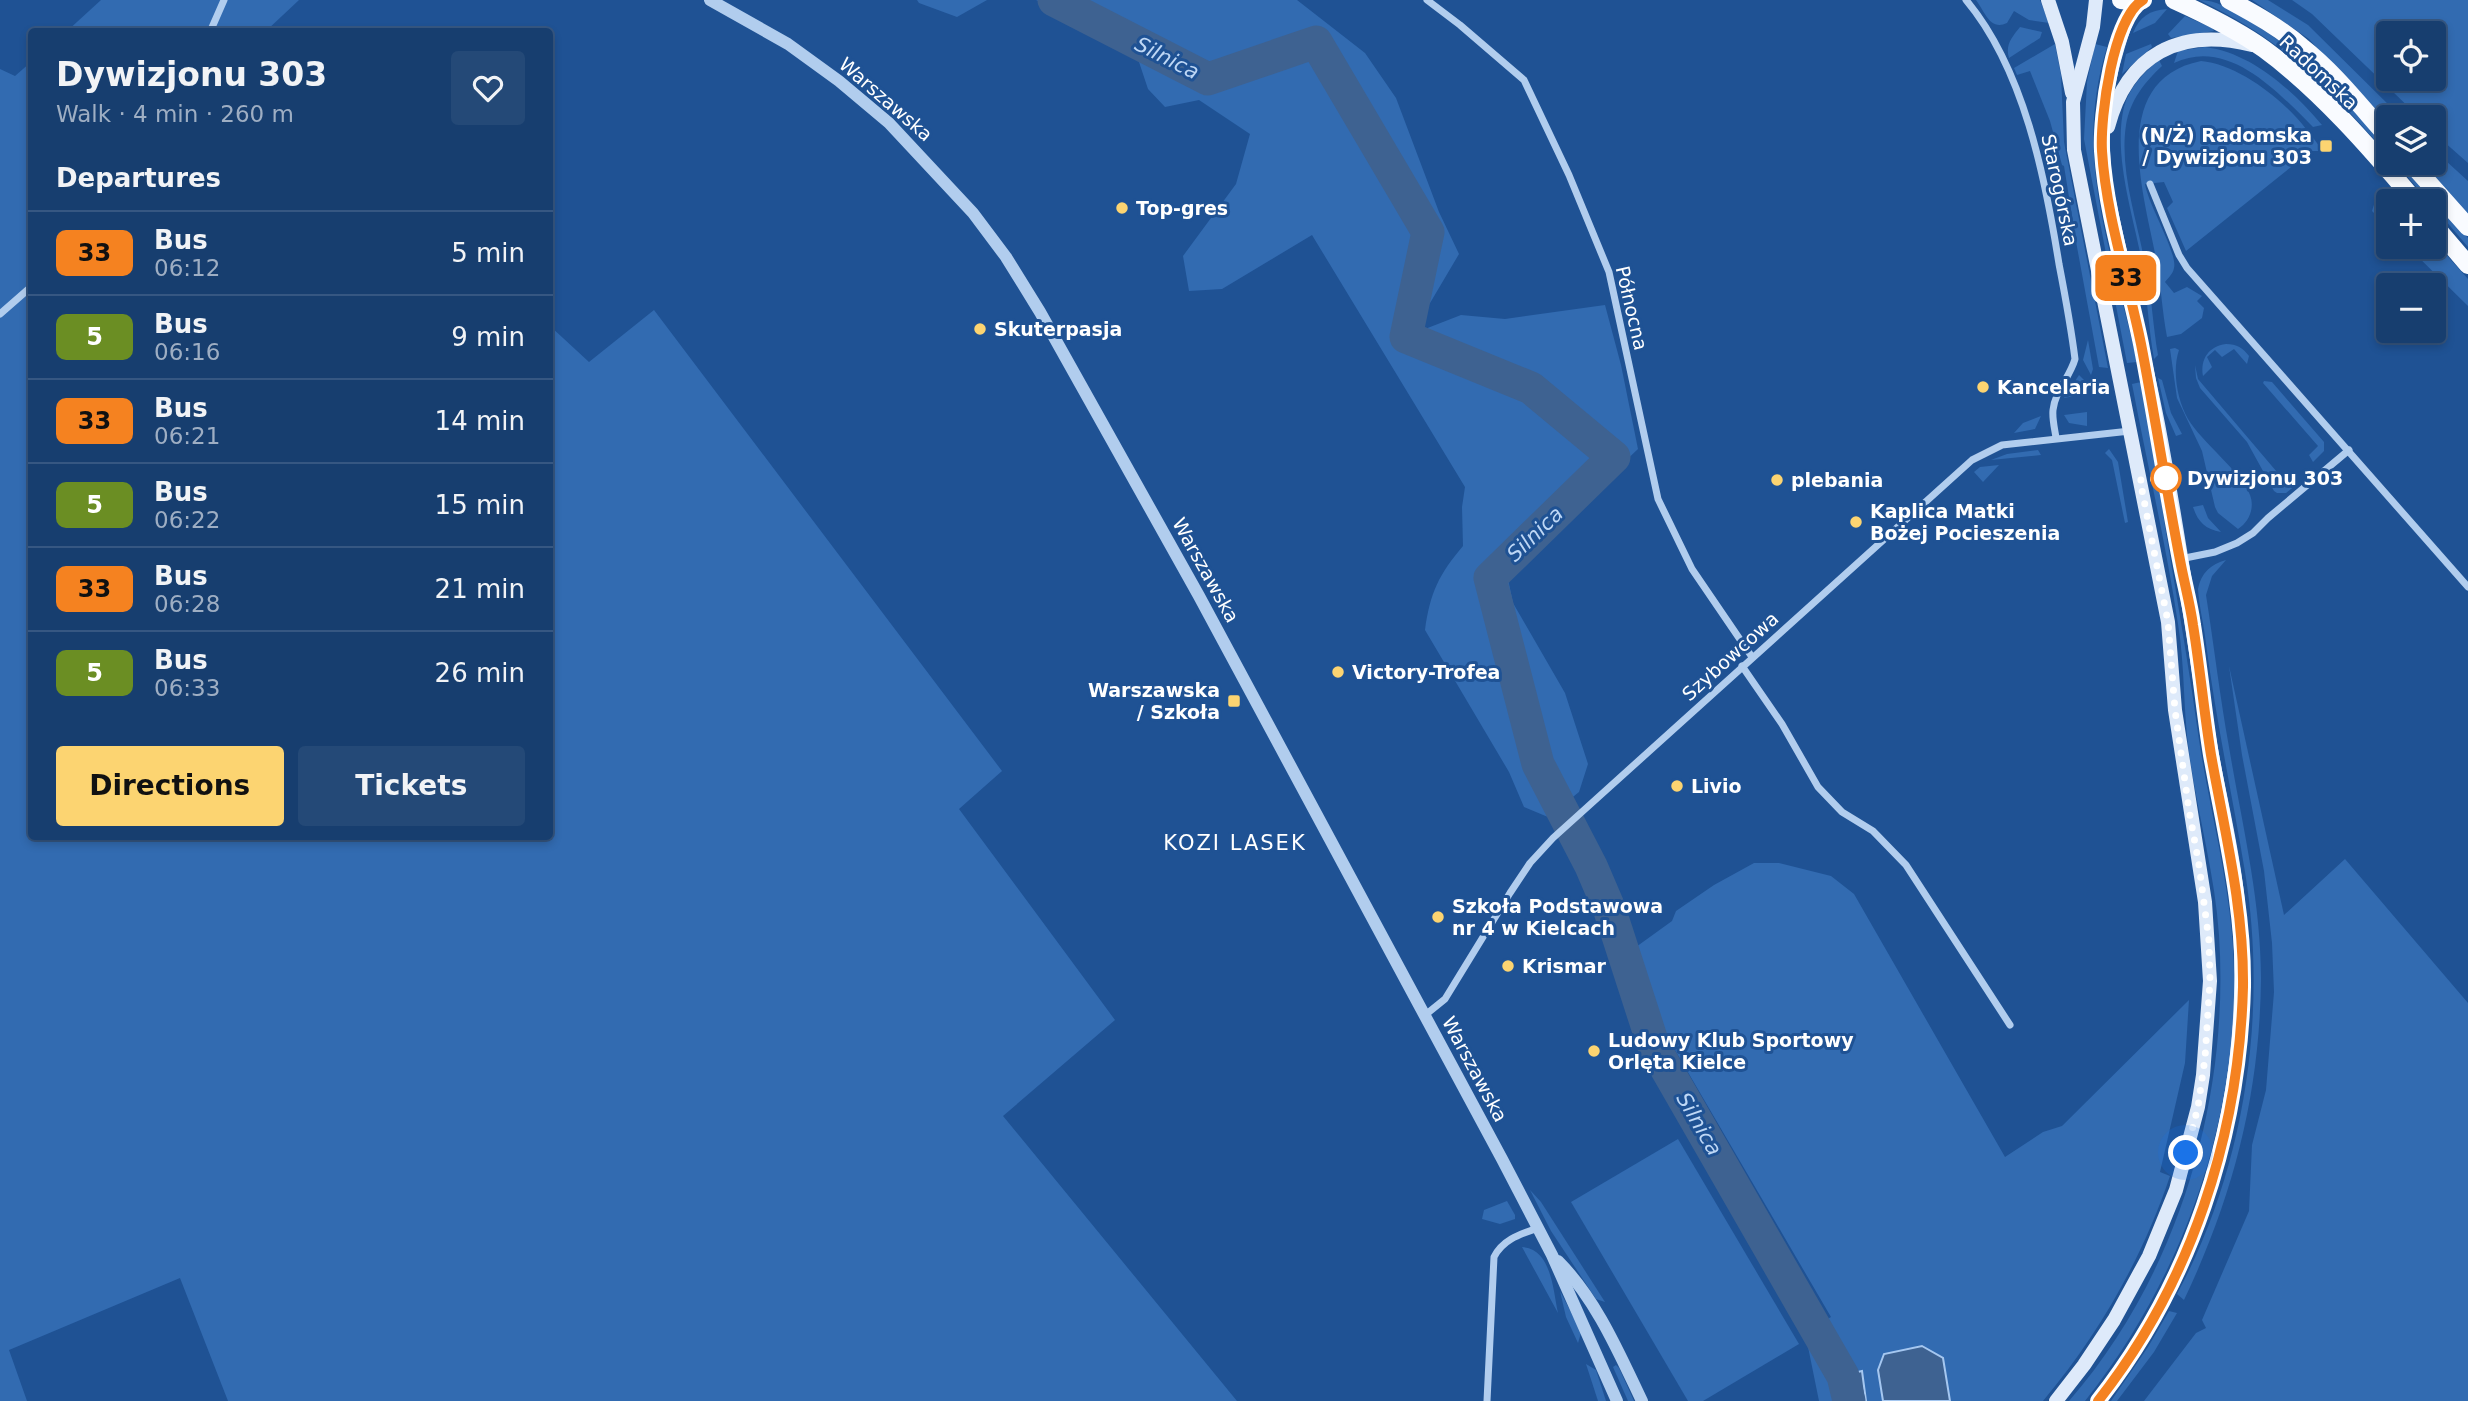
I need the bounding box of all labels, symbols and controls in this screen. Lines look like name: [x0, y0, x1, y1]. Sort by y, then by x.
map controls: [2376, 21, 2446, 343]
button: locate: [2376, 21, 2446, 91]
street label: Radomska: [2275, 30, 2363, 114]
water label: Silnica: [1131, 32, 1203, 84]
button: heart: [451, 51, 525, 125]
street label: Warszawska: [835, 53, 937, 145]
text: Dywizjonu 303: [56, 55, 327, 94]
text: Walk · 4 min · 260 m: [56, 101, 294, 127]
button: layers: [2376, 105, 2446, 175]
place label: (N/Ż) Radomska / Dywizjonu 303: [2141, 123, 2312, 168]
street label: Starogórska: [2037, 132, 2083, 248]
marker: (N/Ż) Radomska / Dywizjonu 303: [2318, 138, 2334, 154]
text: Departures: [56, 163, 221, 193]
button: +: [2376, 189, 2446, 259]
place label: Top-gres: [1136, 197, 1228, 219]
marker: Top-gres: [1114, 200, 1130, 216]
text: Bus: [154, 225, 208, 255]
text: 5 min: [451, 238, 525, 268]
text: 33: [78, 239, 111, 267]
text: 06:12: [154, 255, 220, 281]
line badge: 33: [2094, 255, 2158, 301]
street label: Północna: [1612, 264, 1652, 352]
text: 33: [2109, 264, 2143, 292]
button: −: [2376, 273, 2446, 343]
text: Bus: [154, 309, 208, 339]
place label: Skuterpasja: [994, 318, 1122, 340]
marker: Skuterpasja: [972, 321, 988, 337]
text: 9 min: [451, 322, 525, 352]
text: 5: [86, 323, 103, 351]
text: 06:16: [154, 339, 220, 365]
place label: Kancelaria: [1997, 376, 2110, 398]
marker: Kancelaria: [1975, 379, 1991, 395]
text: Bus: [154, 393, 208, 423]
text: 14 min: [435, 406, 525, 436]
text: 33: [78, 407, 111, 435]
text: 06:21: [154, 423, 220, 449]
marker: Dywizjonu 303: [2151, 463, 2181, 493]
place label: Dywizjonu 303: [2187, 467, 2343, 489]
place label: plebania: [1791, 469, 1883, 491]
marker: plebania: [1769, 472, 1785, 488]
text: Bus: [154, 477, 208, 507]
text: 15 min: [435, 490, 525, 520]
text: 5: [86, 491, 103, 519]
place label: Kaplica Matki Bożej Pocieszenia: [1870, 500, 2060, 544]
water label: Silnica: [1502, 502, 1568, 566]
text: 06:22: [154, 507, 220, 533]
street label: Warszawska: [1168, 514, 1244, 626]
marker: Kaplica Matki Bożej Pocieszenia: [1848, 514, 1864, 530]
text: Bus: [154, 561, 208, 591]
text: 21 min: [435, 574, 525, 604]
text: 33: [78, 575, 111, 603]
text: 06:28: [154, 591, 220, 617]
street label: Szybowcowa: [1677, 607, 1783, 705]
text: Bus: [154, 645, 208, 675]
text: 26 min: [435, 658, 525, 688]
text: 5: [86, 659, 103, 687]
place label: Victory-Trofea: [1352, 661, 1500, 683]
marker: Victory-Trofea: [1330, 664, 1346, 680]
text: 06:33: [154, 675, 220, 701]
place label: Warszawska / Szkoła: [1088, 679, 1220, 723]
marker: Warszawska / Szkoła: [1226, 693, 1242, 709]
button: Directions: [56, 746, 284, 826]
button: Tickets: [298, 746, 525, 826]
place label: Livio: [1691, 775, 1742, 797]
marker: Livio: [1669, 778, 1685, 794]
district label: KOZI LASEK: [1163, 831, 1307, 855]
place label: Szkoła Podstawowa nr 4 w Kielcach: [1452, 895, 1663, 939]
marker: Szkoła Podstawowa nr 4 w Kielcach: [1430, 909, 1446, 925]
place label: Krismar: [1522, 955, 1607, 977]
marker: Krismar: [1500, 958, 1516, 974]
street label: Warszawska: [1438, 1012, 1512, 1126]
place label: Ludowy Klub Sportowy Orlęta Kielce: [1608, 1029, 1854, 1073]
marker: Ludowy Klub Sportowy Orlęta Kielce: [1586, 1043, 1602, 1059]
water label: Silnica: [1671, 1088, 1727, 1160]
your location: [2168, 1135, 2203, 1170]

